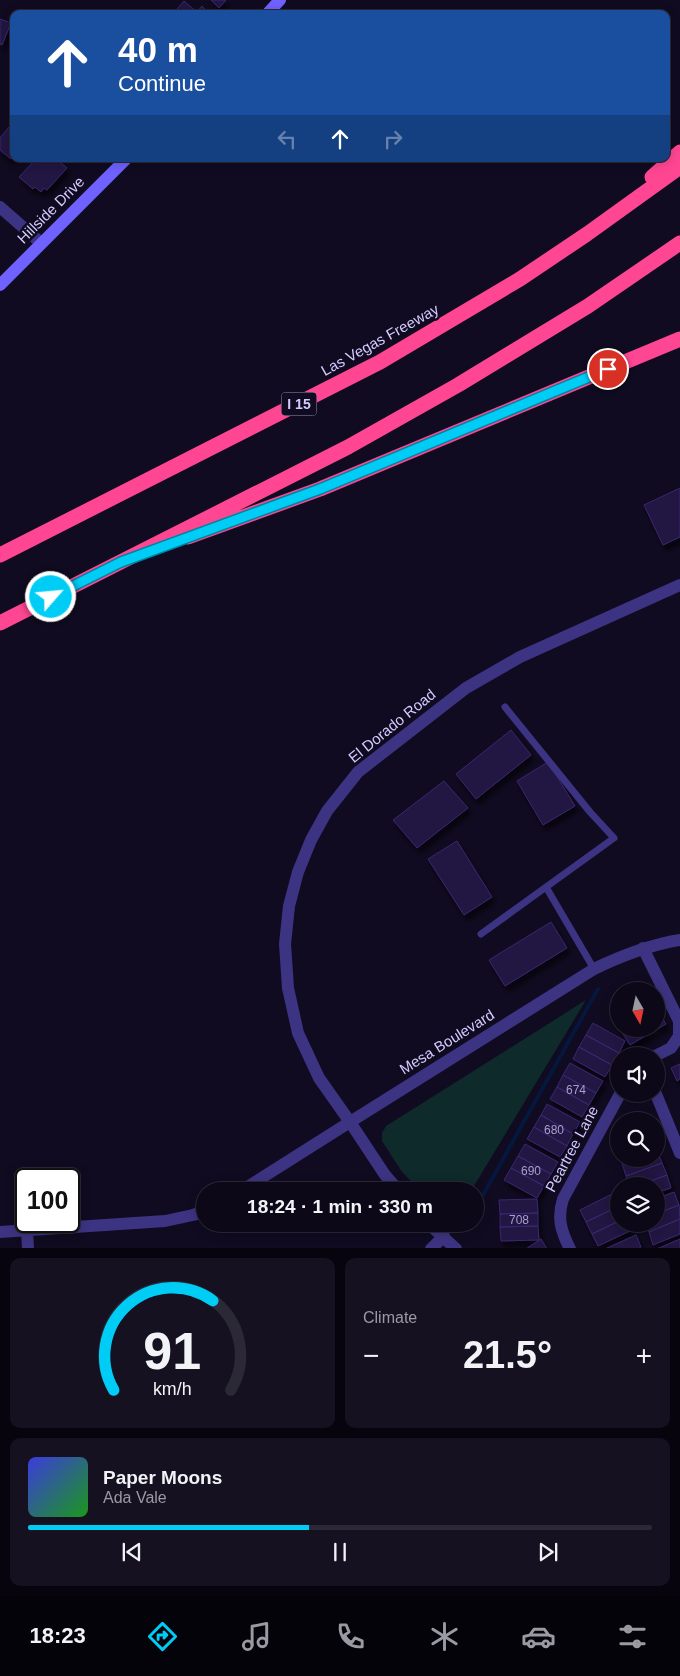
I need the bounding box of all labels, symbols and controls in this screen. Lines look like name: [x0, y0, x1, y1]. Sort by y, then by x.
icon: ahead: [35, 30, 100, 95]
text: 40 m: [118, 30, 198, 69]
text: Continue: [118, 71, 206, 96]
icon: left: [273, 125, 301, 153]
icon: ahead: [326, 125, 354, 153]
icon: right: [379, 125, 407, 153]
street label: Hillside Drive: [14, 173, 88, 247]
street label: Las Vegas Freeway: [318, 300, 442, 379]
pin: [587, 348, 629, 390]
icon: arrive: [594, 355, 622, 383]
road number: I 15: [282, 392, 316, 416]
position arrow: [24, 570, 76, 622]
street label: El Dorado Road: [345, 685, 439, 766]
north arrow: [610, 982, 665, 1038]
map controls: [610, 982, 665, 1232]
street label: Mesa Boulevard: [396, 1006, 497, 1078]
button: sound: [610, 1047, 665, 1102]
house number: 674: [566, 1083, 586, 1097]
street label: Peartree Lane: [542, 1103, 601, 1195]
button: search: [610, 1112, 665, 1167]
house number: 680: [544, 1123, 564, 1137]
house number: 690: [521, 1164, 541, 1178]
speed limit sign: 100: [15, 1168, 80, 1233]
button: layers: [610, 1177, 665, 1232]
text: 18:24 · 1 min · 330 m: [247, 1196, 433, 1217]
house number: 708: [509, 1213, 529, 1227]
text: Climate: [363, 1309, 417, 1326]
text: 91: [144, 1322, 201, 1380]
text: 21.5°: [463, 1334, 552, 1376]
text: −: [363, 1340, 379, 1371]
text: +: [636, 1340, 652, 1371]
text: km/h: [153, 1379, 192, 1399]
text: Paper Moons: [103, 1467, 222, 1488]
text: Ada Vale: [103, 1489, 167, 1506]
icon: previous: [118, 1538, 146, 1566]
icon: pause: [326, 1538, 354, 1566]
icon: next: [534, 1538, 562, 1566]
icon: directions: [145, 1619, 180, 1654]
icon: music: [239, 1619, 274, 1654]
icon: phone: [333, 1619, 368, 1654]
icon: climate: [427, 1619, 462, 1654]
icon: car: [521, 1619, 556, 1654]
icon: filters: [615, 1619, 650, 1654]
text: 18:23: [30, 1623, 86, 1648]

